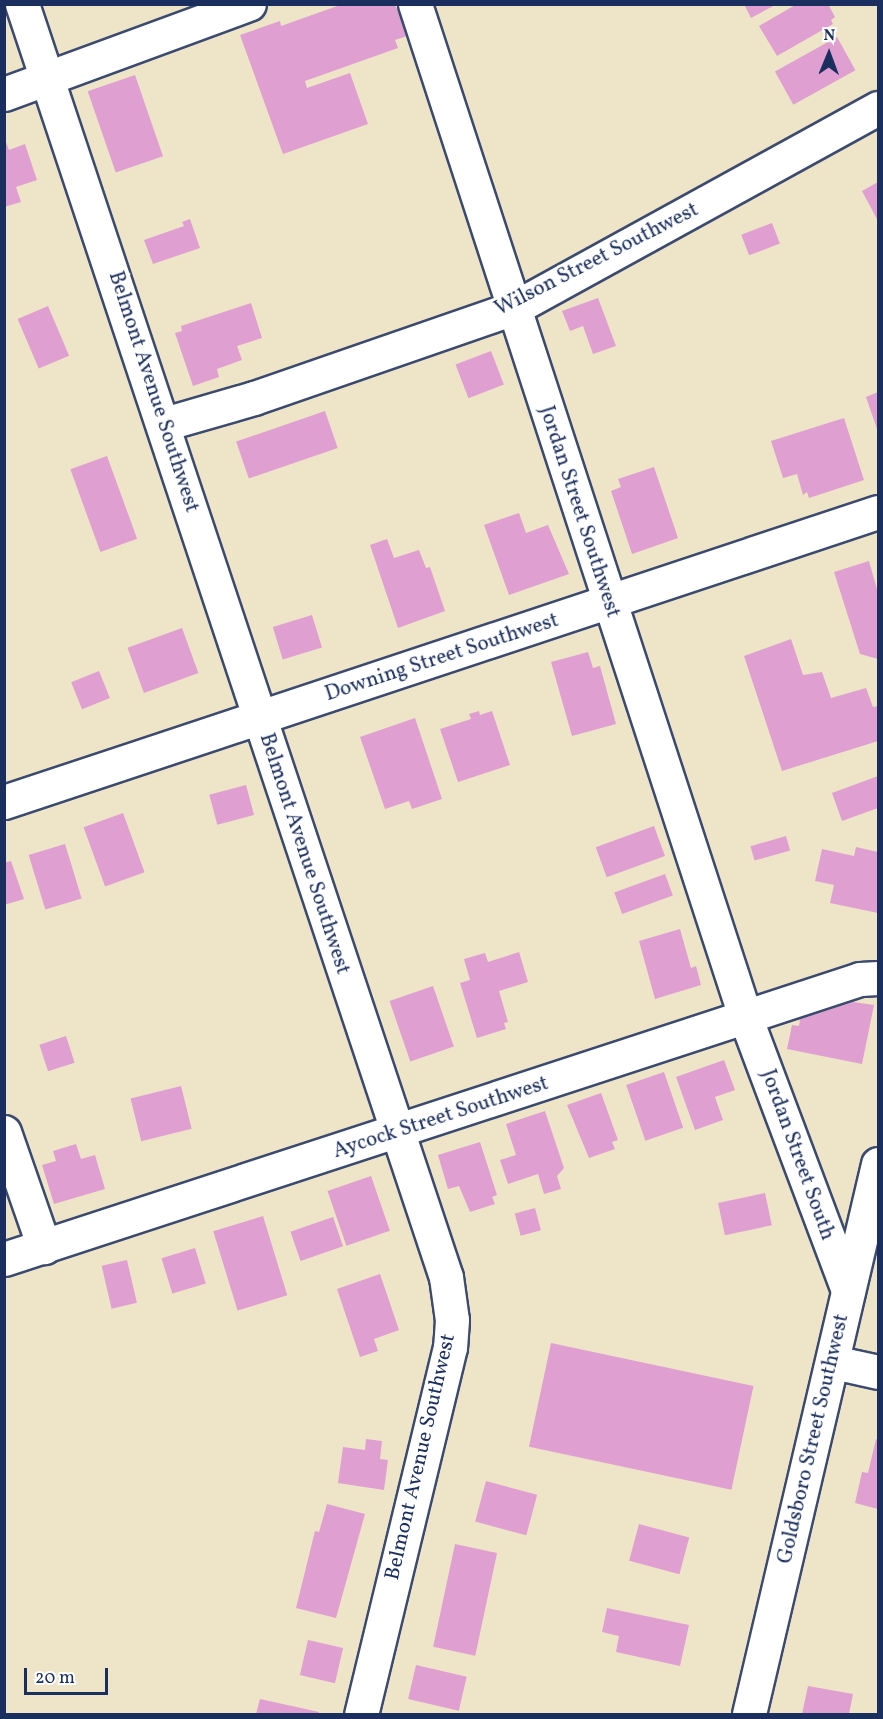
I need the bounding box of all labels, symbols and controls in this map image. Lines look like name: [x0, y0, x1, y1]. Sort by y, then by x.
north arrow: [799, 24, 859, 84]
text: N: [823, 25, 835, 47]
street label: Wilson Street Southwest: [491, 198, 703, 322]
street label: Belmont Avenue Southwest: [102, 268, 204, 516]
street label: Jordan Street Southwest: [533, 403, 625, 621]
street label: Downing Street Southwest: [322, 608, 562, 708]
street label: Belmont Avenue Southwest: [253, 730, 355, 978]
street label: Jordan Street South: [754, 1066, 840, 1244]
street label: Aycock Street Southwest: [330, 1071, 552, 1165]
street label: Goldsboro Street Southwest: [773, 1312, 855, 1566]
street label: Belmont Avenue Southwest: [380, 1331, 462, 1583]
scale bar: [27, 1656, 111, 1694]
text: 20 m: [35, 1666, 75, 1691]

